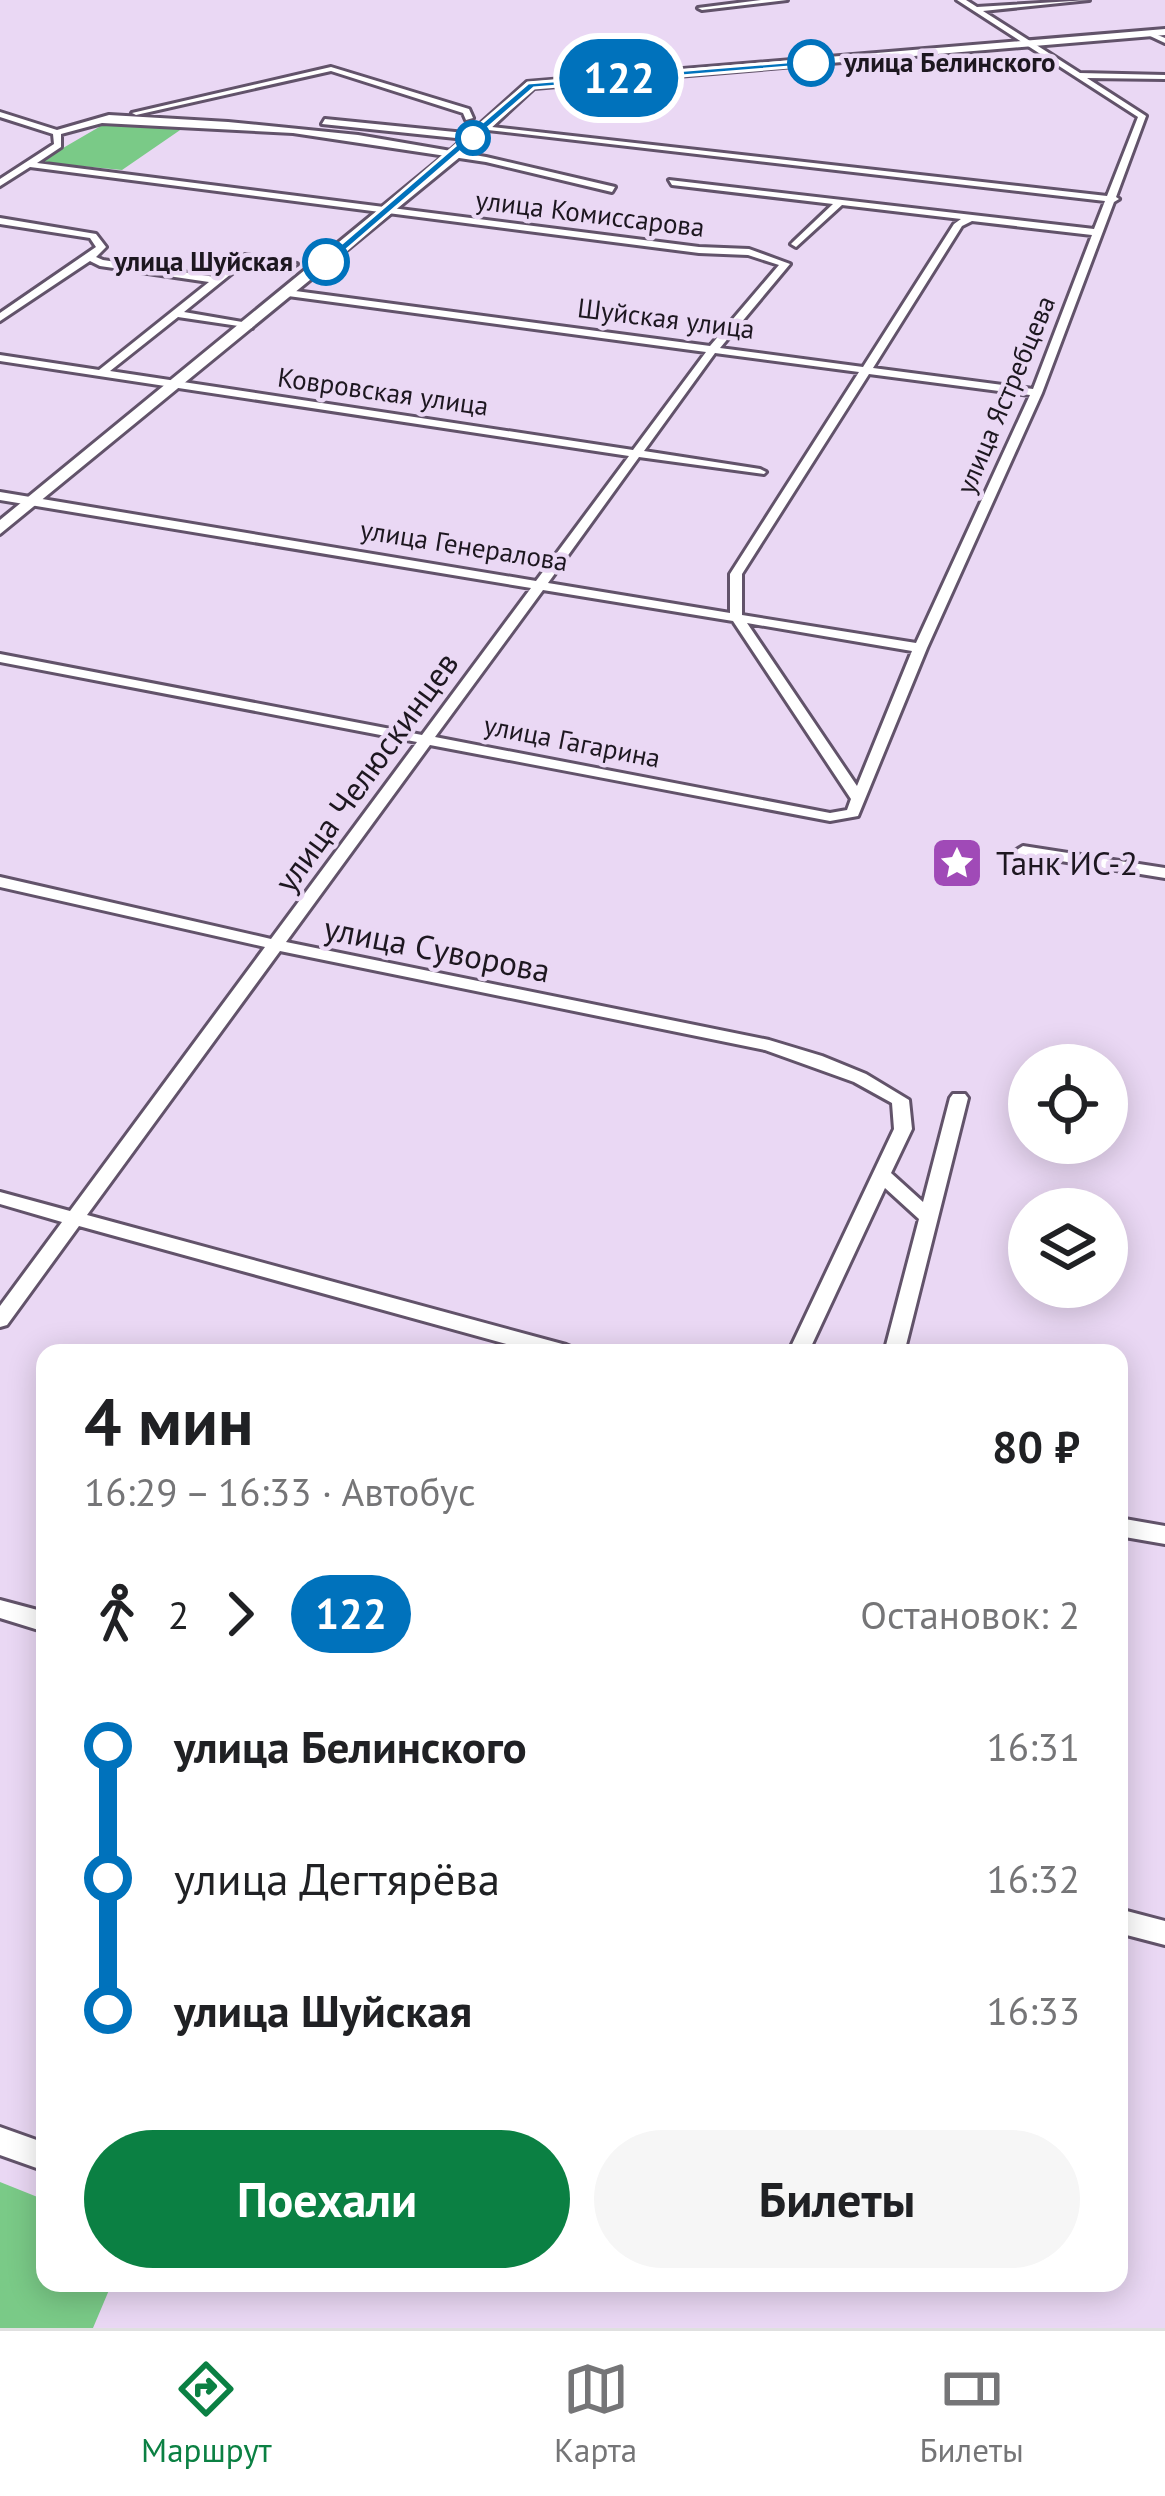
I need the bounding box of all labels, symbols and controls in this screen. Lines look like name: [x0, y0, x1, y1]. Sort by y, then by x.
line badge: 122: [550, 39, 688, 117]
marker: улица Белинского: [789, 41, 833, 85]
place label: улица Белинского: [843, 45, 1056, 79]
text: 122: [583, 50, 655, 105]
unlabelled marker: [457, 122, 489, 154]
street label: улица Комиссарова: [474, 182, 707, 244]
marker: улица Шуйская: [304, 240, 348, 284]
place label: улица Шуйская: [113, 244, 293, 278]
street label: Шуйская улица: [576, 290, 757, 346]
street label: улица Ястребцева: [948, 290, 1062, 499]
street label: Ковровская улица: [276, 359, 491, 423]
street label: улица Генералова: [358, 512, 570, 578]
street label: улица Челюскинцев: [264, 643, 467, 900]
street label: улица Гагарина: [481, 707, 663, 775]
place icon: Танк ИС-2: [929, 835, 985, 891]
place label: Танк ИС-2: [996, 841, 1138, 884]
street label: улица Суворова: [320, 906, 554, 991]
map controls: [1008, 1044, 1128, 1308]
button: locate: [1008, 1044, 1128, 1164]
button: layers: [1008, 1188, 1128, 1308]
text: 4 мин: [84, 1378, 254, 1463]
text: 80 ₽: [992, 1417, 1080, 1475]
text: 16:29 – 16:33 · Автобус: [84, 1466, 475, 1517]
icon: walk: [84, 1581, 150, 1647]
icon: forward: [207, 1581, 273, 1647]
text: 122: [315, 1586, 387, 1641]
text: 2: [168, 1589, 189, 1640]
text: Остановок: 2: [860, 1589, 1080, 1640]
text: улица Белинского: [174, 1717, 527, 1775]
text: 16:31: [986, 1721, 1080, 1772]
text: улица Дегтярёва: [174, 1849, 500, 1907]
text: 16:32: [986, 1853, 1080, 1904]
text: улица Шуйская: [174, 1981, 472, 2039]
text: 16:33: [986, 1985, 1080, 2036]
button: Поехали: [84, 2130, 570, 2268]
button: Билеты: [594, 2130, 1080, 2268]
tab: Маршрут: [141, 2356, 272, 2471]
tab: Карта: [554, 2356, 637, 2471]
tab: Билеты: [919, 2356, 1024, 2471]

